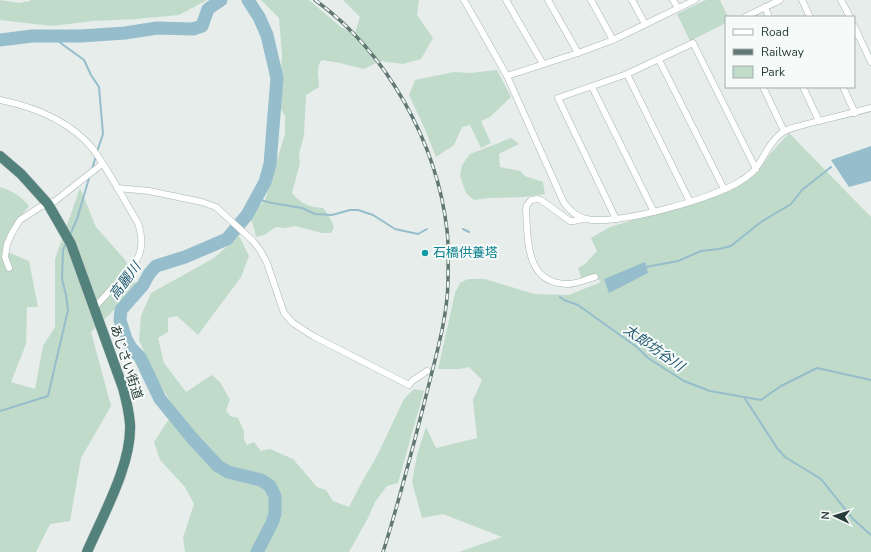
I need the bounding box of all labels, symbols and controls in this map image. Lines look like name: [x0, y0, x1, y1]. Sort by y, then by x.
legend: [725, 16, 855, 88]
text: Road: [761, 24, 789, 40]
text: Railway: [761, 44, 805, 60]
text: Park: [761, 64, 786, 80]
place label: 石橋供養塔: [433, 244, 498, 262]
marker: 石橋供養塔: [420, 248, 430, 258]
water label: 高麗川: [105, 257, 146, 303]
water label: 太郎坊谷川: [620, 320, 690, 377]
street label: あじさい街道: [105, 322, 147, 402]
north arrow: [815, 496, 855, 536]
text: N: [818, 511, 833, 520]

